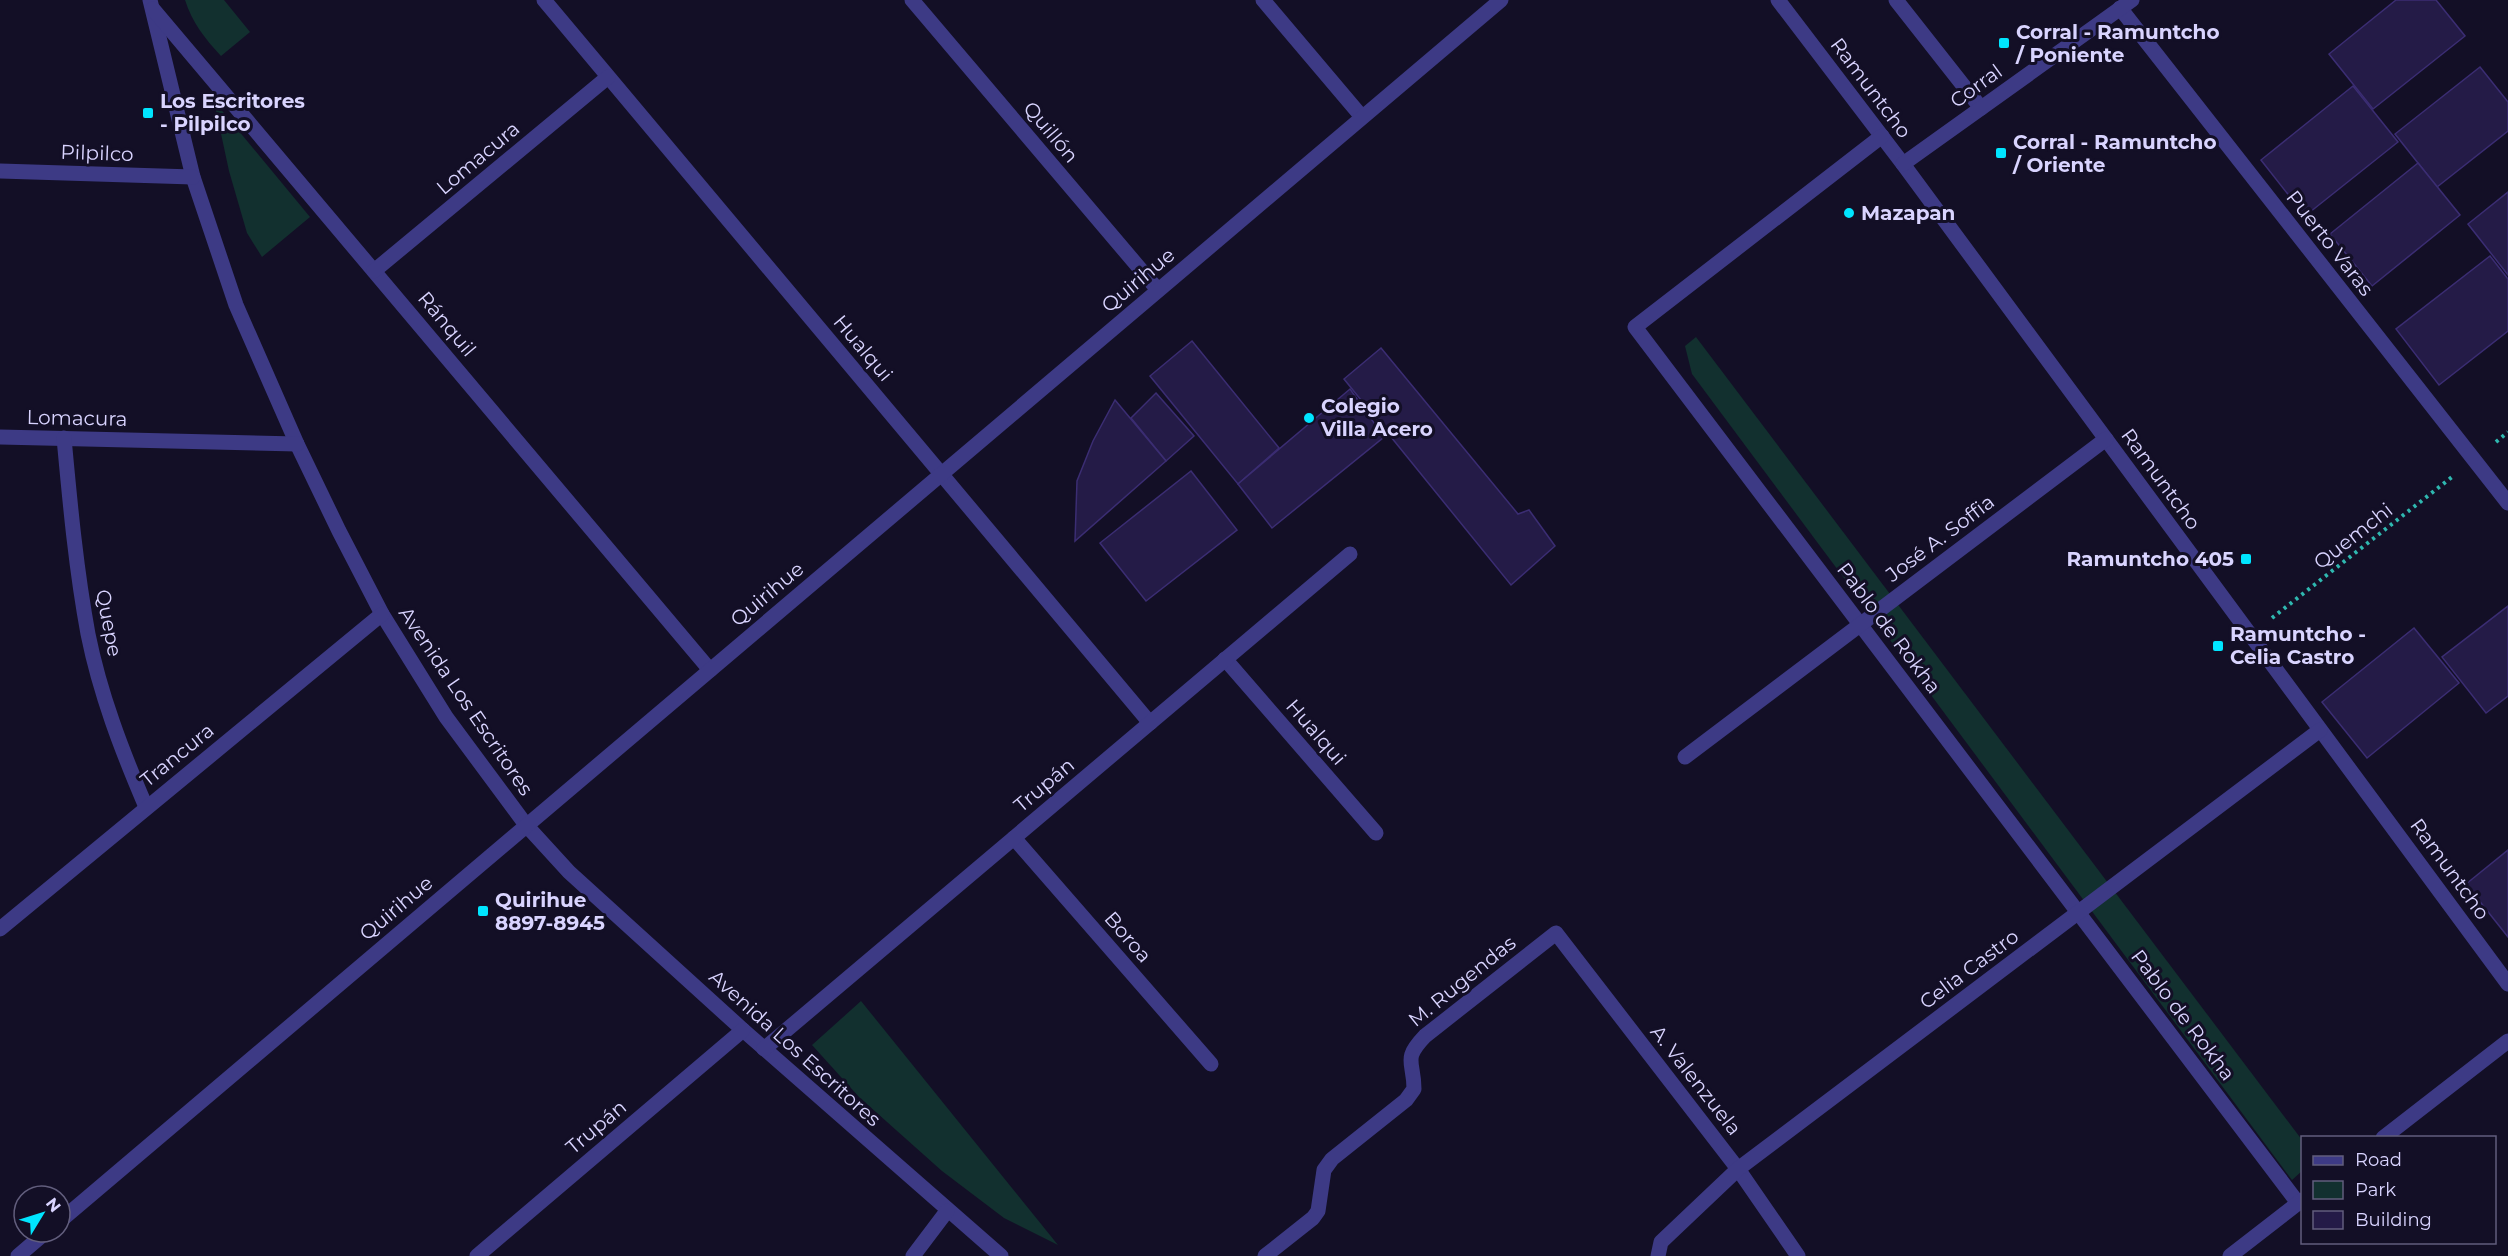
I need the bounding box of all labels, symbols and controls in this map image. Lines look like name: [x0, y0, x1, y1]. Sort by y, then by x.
place label: Corral - Ramuntcho / Poniente: [2015, 20, 2220, 67]
street label: Ramuntcho: [1826, 33, 1916, 143]
marker: Corral - Ramuntcho / Poniente: [1997, 36, 2011, 50]
street label: Corral: [1945, 59, 2007, 113]
place label: Los Escritores - Pilpilco: [160, 89, 305, 136]
street label: Quillón: [1019, 97, 1083, 167]
marker: Los Escritores - Pilpilco: [141, 106, 155, 120]
street label: Lomacura: [432, 116, 524, 200]
place label: Corral - Ramuntcho / Oriente: [2012, 130, 2217, 177]
street label: Pilpilco: [60, 140, 134, 166]
marker: Corral - Ramuntcho / Oriente: [1994, 146, 2008, 160]
street label: Puerto Varas: [2281, 186, 2379, 301]
place label: Mazapan: [1861, 201, 1955, 225]
marker: Mazapan: [1842, 206, 1856, 220]
street label: Quirihue: [1097, 243, 1179, 317]
street label: Ránquil: [413, 287, 481, 361]
street label: Hualqui: [828, 310, 898, 386]
place label: Colegio Villa Acero: [1320, 394, 1433, 441]
street label: Lomacura: [26, 405, 128, 431]
marker: Colegio Villa Acero: [1302, 411, 1316, 425]
street label: Ramuntcho: [2116, 424, 2206, 534]
street label: José A. Soffia: [1880, 489, 1999, 587]
street label: Quemchi: [2309, 498, 2397, 574]
place label: Ramuntcho 405: [2066, 547, 2234, 571]
marker: Ramuntcho 405: [2239, 552, 2253, 566]
street label: Quirihue: [726, 557, 808, 631]
street label: Pablo de Rokha: [1832, 558, 1946, 698]
street label: Quepe: [91, 587, 127, 659]
street label: Avenida Los Escritores: [394, 602, 538, 800]
place label: Ramuntcho - Celia Castro: [2230, 622, 2366, 669]
marker: Ramuntcho - Celia Castro: [2211, 639, 2225, 653]
street label: Hualqui: [1281, 694, 1351, 770]
street label: Trancura: [135, 718, 219, 792]
street label: Trupán: [1009, 753, 1079, 817]
street label: Ramuntcho: [2405, 814, 2495, 924]
street label: Quirihue: [355, 871, 437, 945]
place label: Quirihue 8897-8945: [495, 888, 605, 935]
marker: Quirihue 8897-8945: [476, 904, 490, 918]
street label: Boroa: [1099, 907, 1157, 967]
street label: Celia Castro: [1915, 924, 2023, 1014]
street label: M. Rugendas: [1404, 930, 1521, 1032]
street label: Pablo de Rokha: [2126, 945, 2240, 1085]
street label: Avenida Los Escritores: [704, 965, 886, 1131]
street label: A. Valenzuela: [1646, 1020, 1746, 1140]
street label: Trupán: [561, 1095, 631, 1159]
legend: [2301, 1136, 2496, 1244]
text: Road: [2355, 1149, 2402, 1171]
text: Park: [2355, 1179, 2396, 1201]
north arrow: [12, 1184, 72, 1244]
text: N: [42, 1194, 65, 1216]
text: Building: [2355, 1209, 2432, 1231]

